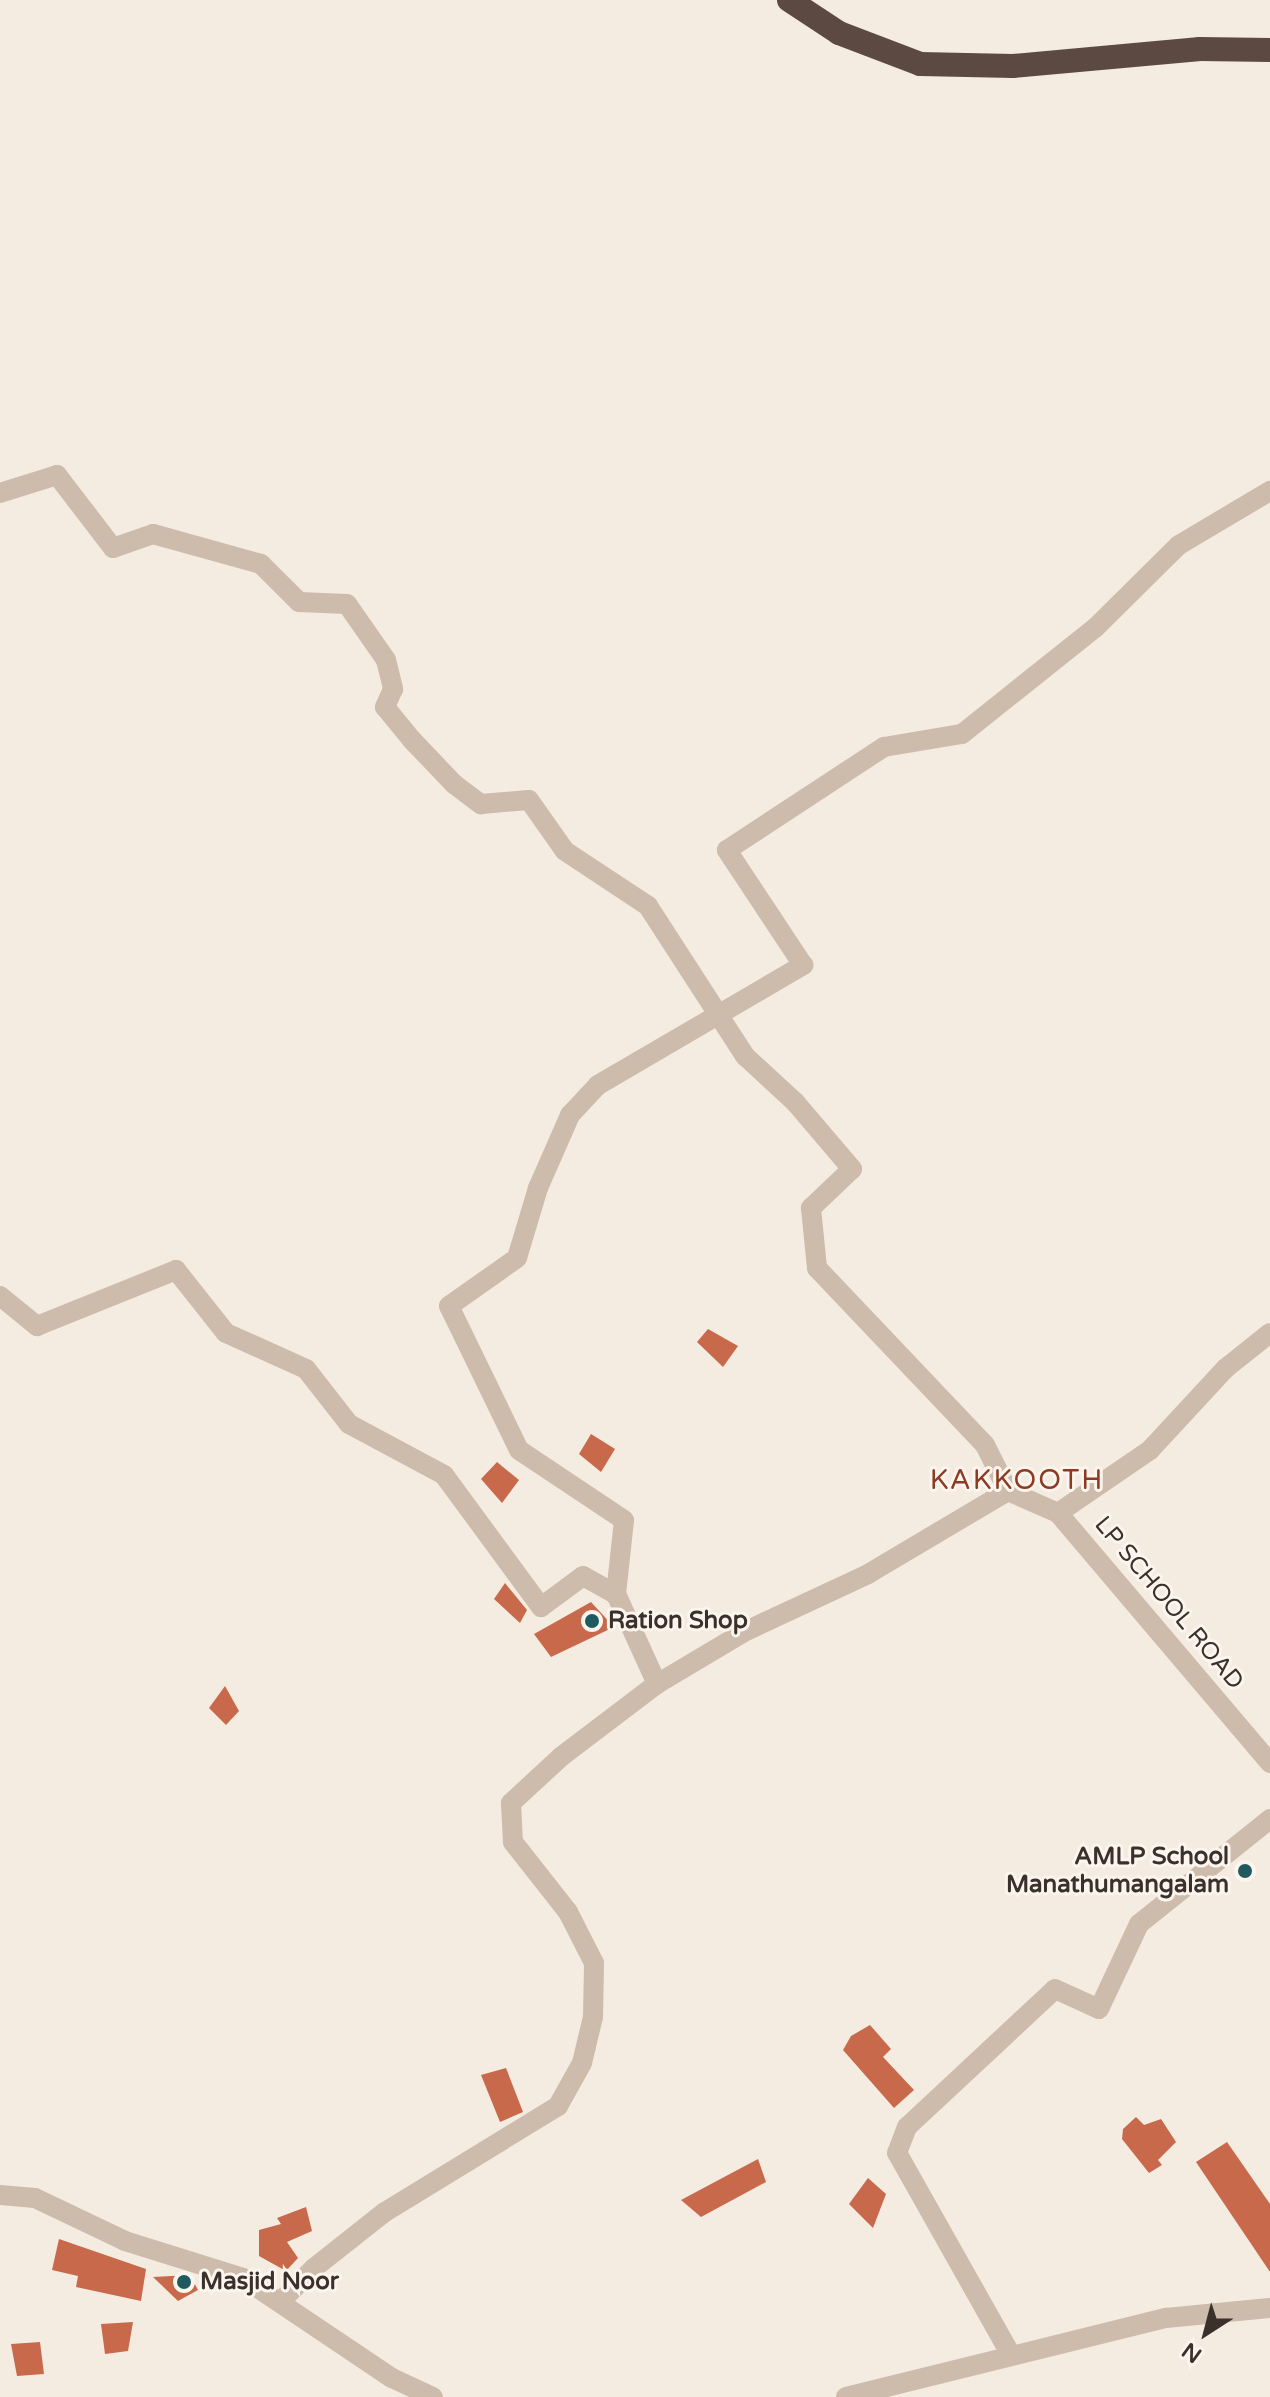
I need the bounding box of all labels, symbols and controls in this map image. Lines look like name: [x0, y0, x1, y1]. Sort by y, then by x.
district label: KAKKOOTH: [930, 1463, 1104, 1497]
street label: LP SCHOOL ROAD: [1088, 1511, 1250, 1695]
place label: Ration Shop: [608, 1607, 748, 1635]
marker: Ration Shop: [583, 1612, 601, 1630]
place label: AMLP School Manathumangalam: [1006, 1843, 1229, 1899]
marker: AMLP School Manathumangalam: [1236, 1862, 1254, 1880]
place label: Masjid Noor: [200, 2268, 339, 2296]
marker: Masjid Noor: [175, 2273, 193, 2291]
north arrow: [1166, 2293, 1246, 2373]
text: N: [1177, 2337, 1207, 2368]

